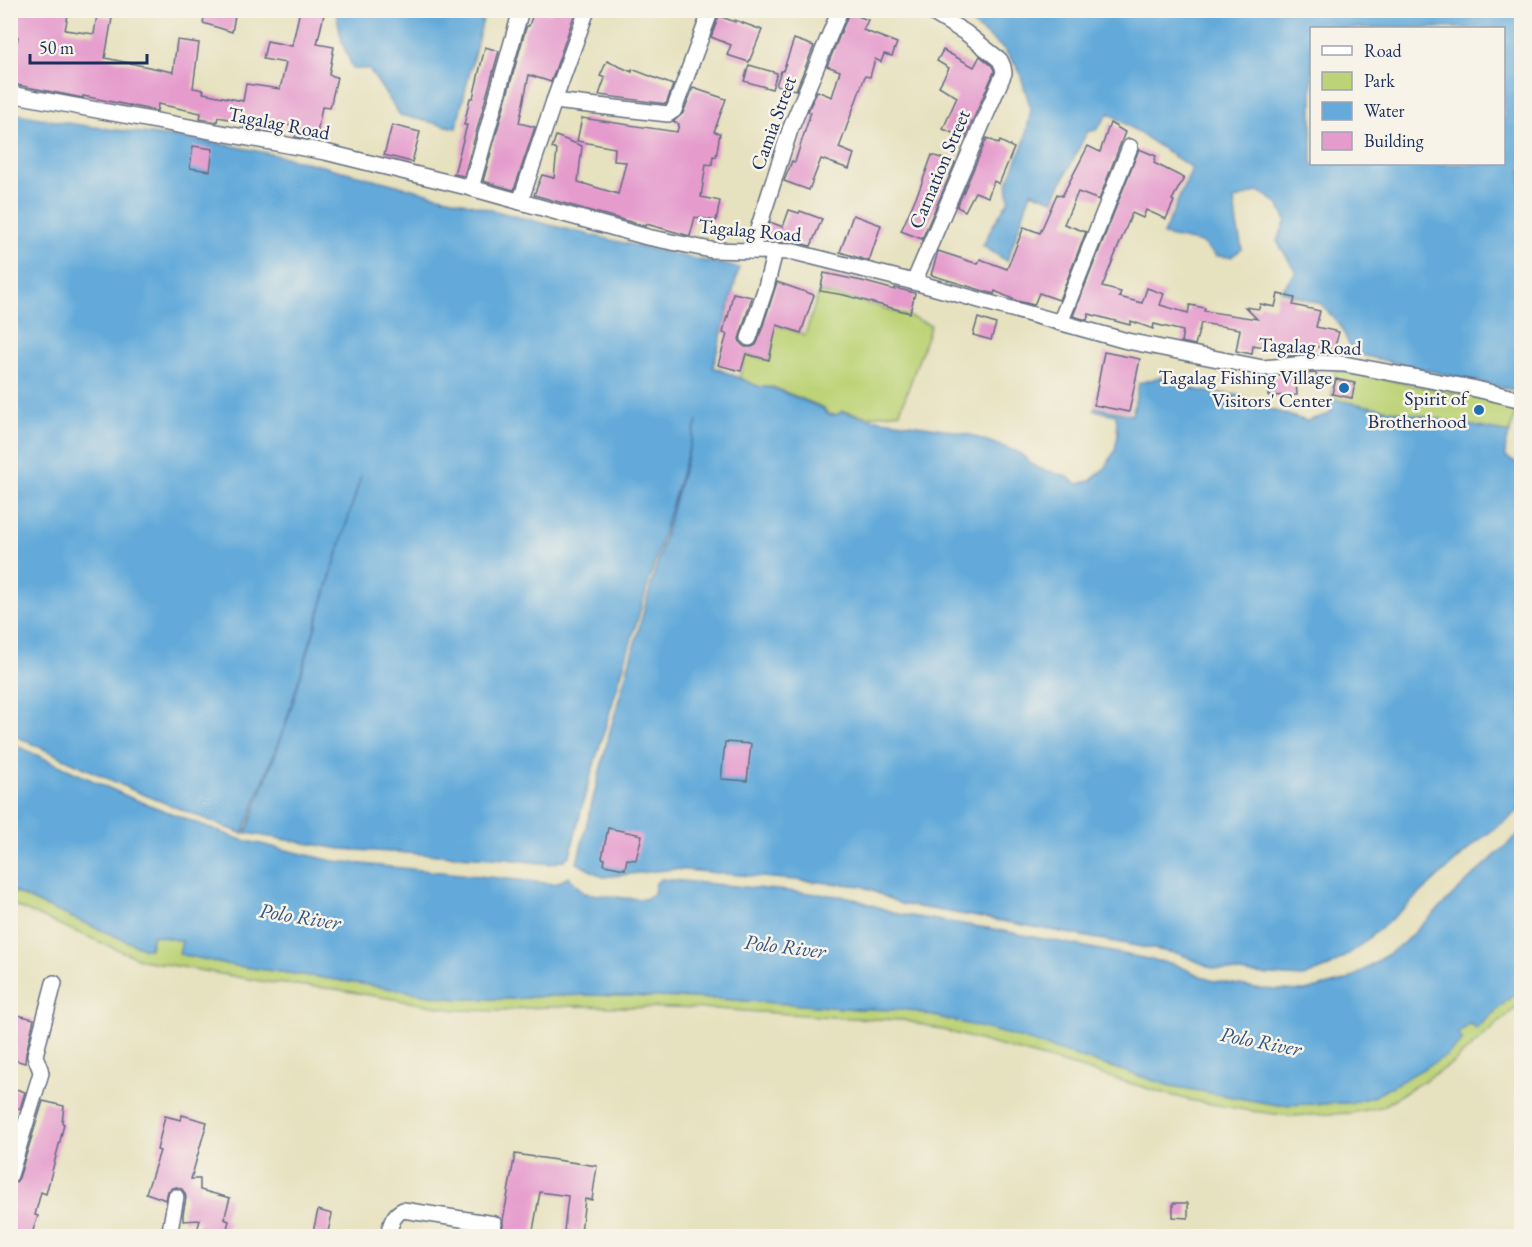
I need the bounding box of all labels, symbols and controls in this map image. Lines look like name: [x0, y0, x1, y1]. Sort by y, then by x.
scale bar: [30, 27, 147, 65]
legend: [1310, 27, 1505, 165]
text: 50 m: [39, 36, 74, 59]
text: Road: [1364, 39, 1403, 62]
text: Park: [1364, 69, 1395, 92]
street label: Camia Street: [744, 72, 802, 174]
text: Water: [1364, 99, 1405, 122]
street label: Tagalag Road: [226, 100, 333, 146]
street label: Carnation Street: [902, 105, 976, 233]
text: Building: [1364, 129, 1424, 152]
street label: Tagalag Road: [697, 213, 803, 248]
street label: Tagalag Road: [1258, 331, 1363, 361]
place label: Tagalag Fishing Village Visitors' Center: [1158, 364, 1332, 413]
marker: Tagalag Fishing Village Visitors' Center: [1337, 381, 1351, 395]
place label: Spirit of Brotherhood: [1367, 385, 1470, 434]
marker: Spirit of Brotherhood: [1472, 403, 1486, 417]
water label: Polo River: [257, 896, 344, 936]
water label: Polo River: [743, 928, 828, 965]
water label: Polo River: [1218, 1020, 1305, 1062]

